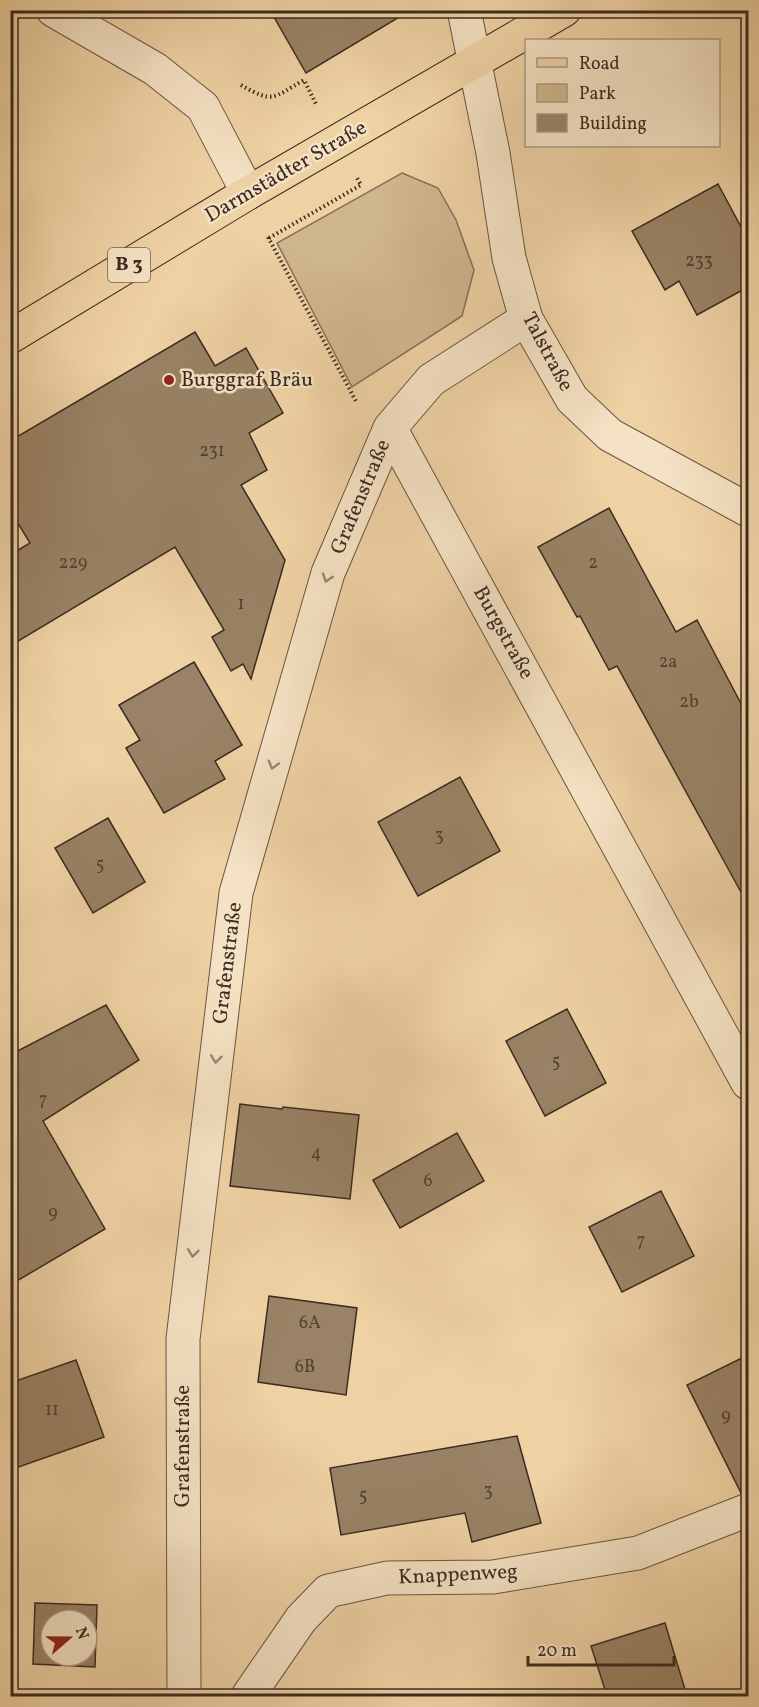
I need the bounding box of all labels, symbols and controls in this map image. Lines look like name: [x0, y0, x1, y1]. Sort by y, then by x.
legend: [525, 39, 720, 147]
text: Road: [579, 52, 620, 77]
text: Park: [579, 82, 616, 107]
text: Building: [579, 112, 647, 137]
street label: Darmstädter Straße: [200, 114, 372, 230]
road number: B 3: [108, 248, 150, 282]
house number: 233: [685, 249, 713, 274]
street label: Talstraße: [514, 307, 580, 397]
place label: Burggraf Bräu: [181, 366, 313, 395]
marker: Burggraf Bräu: [162, 373, 176, 387]
street label: Grafenstraße: [324, 435, 398, 559]
house number: 231: [199, 439, 225, 464]
house number: 229: [59, 551, 87, 576]
house number: 2: [588, 551, 598, 576]
one-way arrow: [321, 572, 334, 583]
street label: Burgstraße: [465, 581, 541, 685]
house number: 1: [238, 592, 244, 617]
house number: 2a: [659, 650, 677, 675]
house number: 2b: [679, 690, 699, 715]
one-way arrow: [267, 760, 280, 770]
house number: 3: [434, 824, 444, 849]
house number: 5: [96, 853, 104, 878]
street label: Grafenstraße: [206, 900, 250, 1026]
house number: 5: [552, 1050, 560, 1075]
one-way arrow: [211, 1054, 223, 1064]
house number: 7: [39, 1088, 47, 1113]
house number: 4: [311, 1141, 321, 1166]
house number: 6: [423, 1169, 433, 1194]
house number: 9: [48, 1201, 58, 1226]
house number: 7: [637, 1229, 645, 1254]
one-way arrow: [187, 1248, 200, 1257]
house number: 6A: [299, 1311, 321, 1336]
house number: 6B: [295, 1355, 315, 1380]
street label: Grafenstraße: [169, 1385, 198, 1507]
house number: 11: [45, 1398, 59, 1423]
house number: 9: [721, 1404, 731, 1429]
house number: 3: [483, 1479, 493, 1504]
house number: 5: [359, 1484, 367, 1509]
street label: Knappenweg: [397, 1557, 519, 1593]
north arrow: [39, 1608, 99, 1668]
text: N: [69, 1624, 94, 1643]
scale bar: [528, 1629, 674, 1667]
text: 20 m: [537, 1639, 577, 1664]

